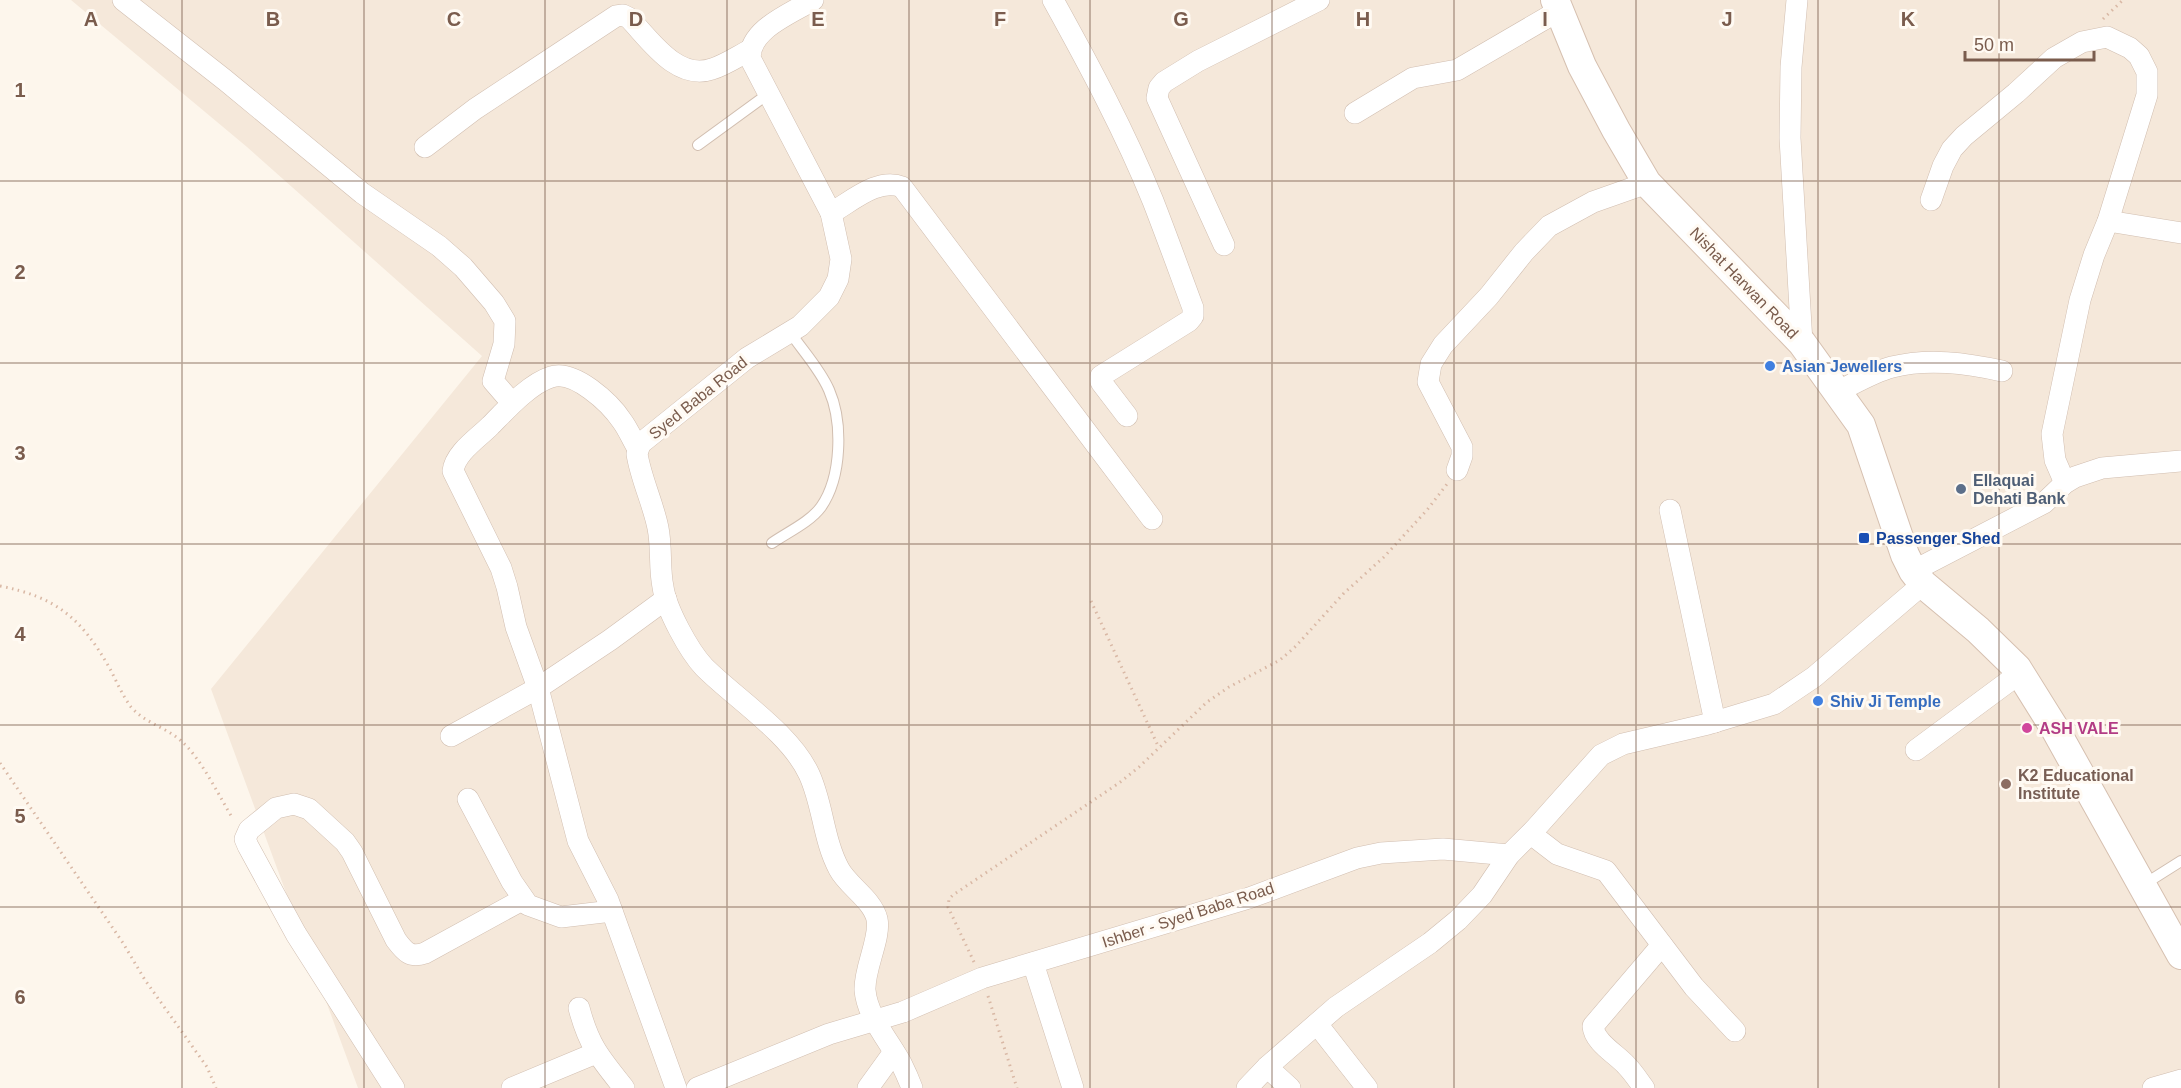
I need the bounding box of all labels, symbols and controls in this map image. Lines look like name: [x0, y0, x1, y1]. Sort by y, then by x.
text: A: [84, 8, 98, 30]
text: B: [266, 8, 280, 30]
text: C: [447, 8, 461, 30]
text: D: [629, 8, 643, 30]
text: E: [811, 8, 825, 30]
text: F: [994, 8, 1006, 30]
text: G: [1173, 8, 1189, 30]
text: H: [1356, 8, 1370, 30]
text: I: [1542, 8, 1548, 30]
text: J: [1721, 8, 1733, 30]
text: K: [1901, 8, 1916, 30]
scale bar: [1965, 24, 2094, 62]
text: 50 m: [1974, 35, 2014, 55]
text: 1: [14, 79, 26, 101]
street label: Nishat Harwan Road: [1687, 224, 1801, 342]
text: 2: [14, 261, 26, 283]
street label: Syed Baba Road: [646, 353, 750, 443]
place label: Asian Jewellers: [1782, 358, 1902, 375]
marker: Asian Jewellers: [1763, 359, 1777, 373]
text: 3: [14, 442, 26, 464]
place label: Ellaquai Dehati Bank: [1973, 472, 2066, 507]
marker: Ellaquai Dehati Bank: [1954, 482, 1968, 496]
place label: Passenger Shed: [1876, 530, 2001, 547]
marker: Passenger Shed: [1857, 531, 1871, 545]
text: 4: [14, 623, 26, 645]
place label: Shiv Ji Temple: [1830, 693, 1941, 710]
marker: Shiv Ji Temple: [1811, 694, 1825, 708]
place label: ASH VALE: [2039, 720, 2119, 737]
marker: ASH VALE: [2020, 721, 2034, 735]
place label: K2 Educational Institute: [2018, 767, 2134, 802]
marker: K2 Educational Institute: [1999, 777, 2013, 791]
text: 5: [14, 805, 26, 827]
street label: Ishber - Syed Baba Road: [1100, 879, 1276, 951]
text: 6: [14, 986, 26, 1008]

